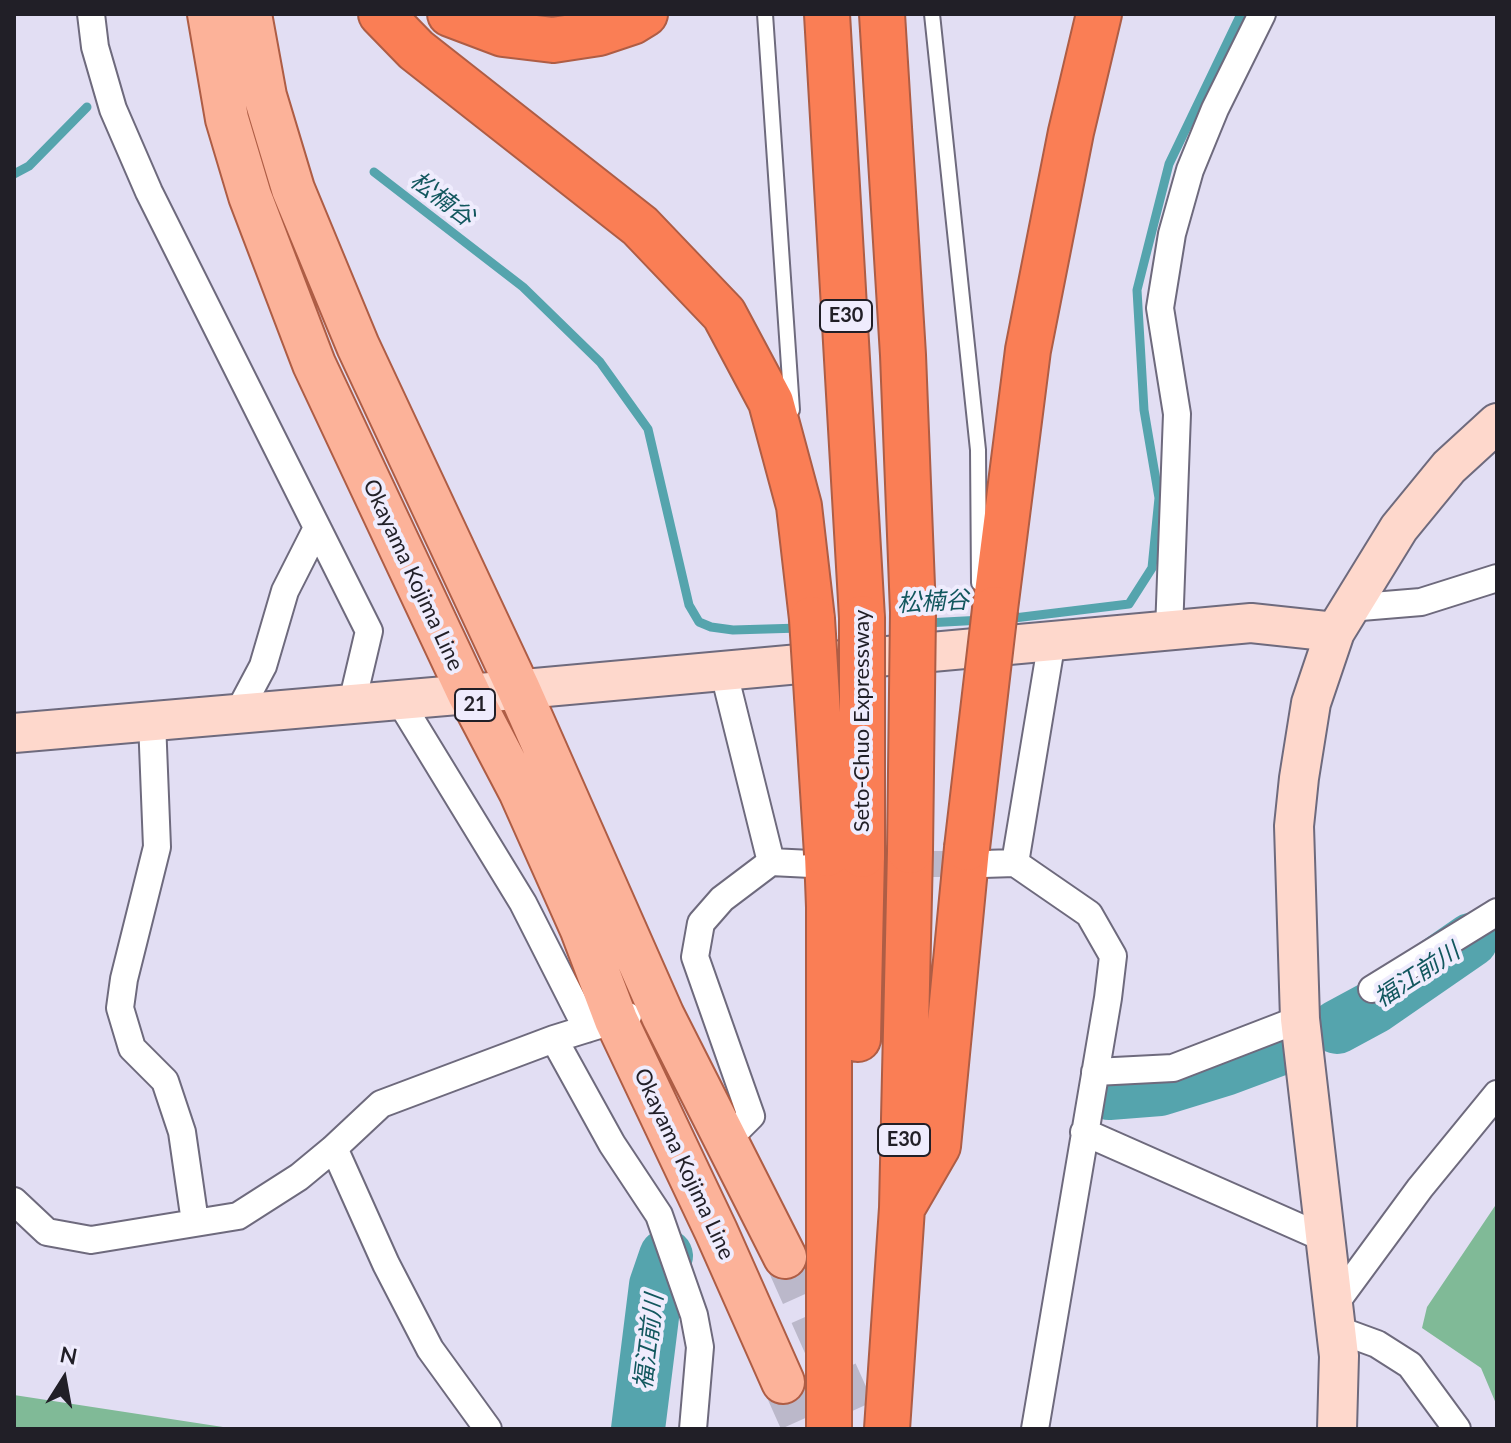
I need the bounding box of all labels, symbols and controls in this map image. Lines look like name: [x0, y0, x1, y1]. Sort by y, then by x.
water label: 松楠谷: [405, 166, 479, 232]
road number: E30: [820, 300, 872, 332]
street label: Okayama Kojima Line: [357, 475, 469, 675]
water label: 松楠谷: [896, 586, 970, 618]
street label: Seto-Chuo Expressway: [849, 610, 875, 832]
road number: 21: [455, 689, 495, 721]
water label: 福江前川: [1369, 937, 1465, 1013]
street label: Okayama Kojima Line: [628, 1064, 740, 1264]
road number: E30: [878, 1124, 930, 1156]
water label: 福江前川: [629, 1293, 669, 1391]
north arrow: [24, 1339, 104, 1419]
text: N: [58, 1340, 80, 1370]

